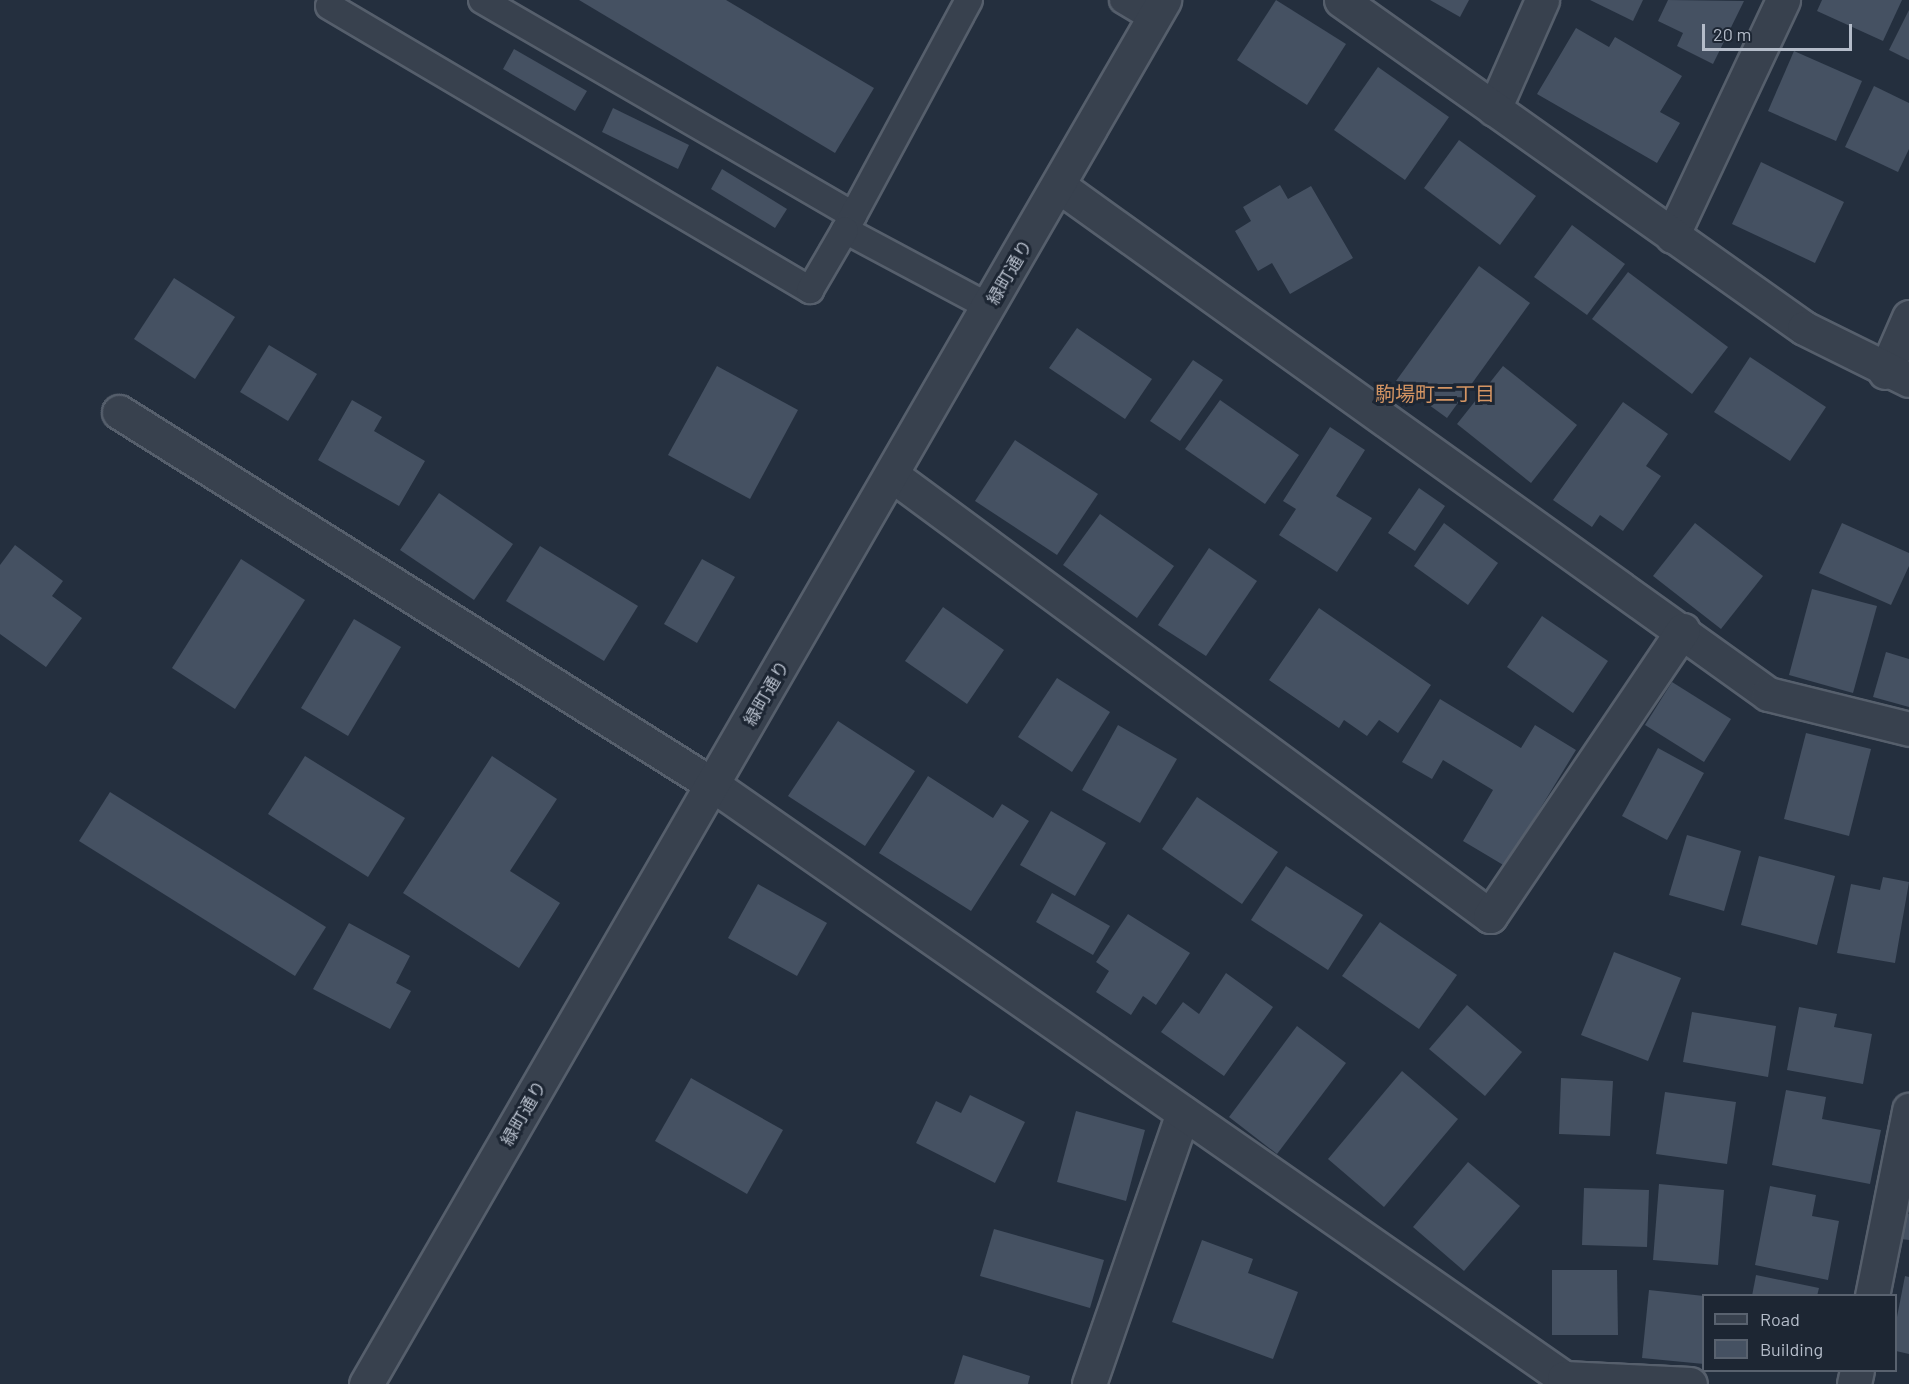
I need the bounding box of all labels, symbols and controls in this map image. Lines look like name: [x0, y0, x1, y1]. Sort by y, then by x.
scale bar: [1705, 12, 1855, 50]
text: 20 m: [1713, 23, 1751, 45]
street label: 緑町通り: [982, 235, 1036, 309]
district label: 駒場町二丁目: [1375, 381, 1495, 405]
street label: 緑町通り: [739, 656, 793, 730]
street label: 緑町通り: [496, 1076, 550, 1150]
legend: [1702, 1294, 1897, 1372]
text: Road: [1760, 1308, 1800, 1330]
text: Building: [1760, 1338, 1823, 1360]

